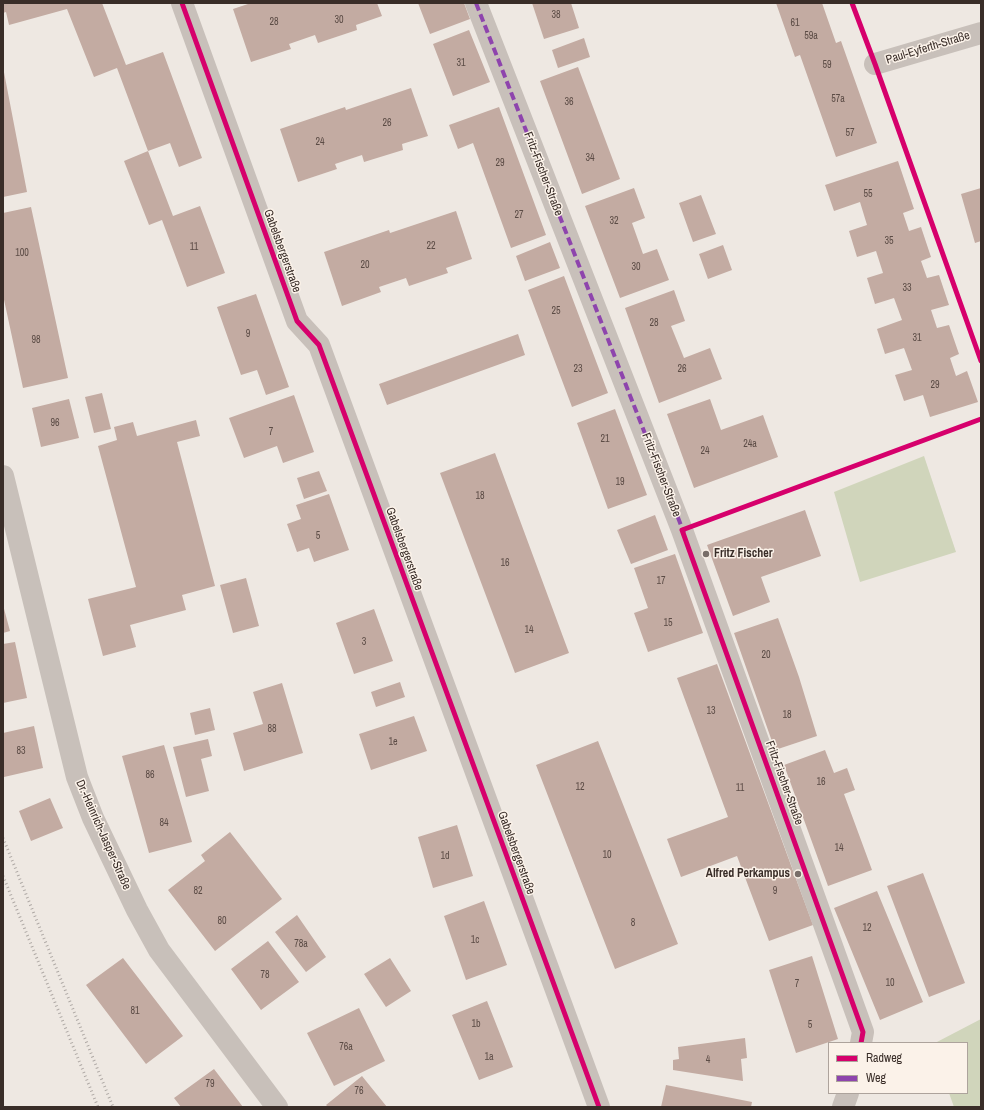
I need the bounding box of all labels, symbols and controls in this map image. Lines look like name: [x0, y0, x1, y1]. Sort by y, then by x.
house number: 38: [551, 9, 561, 21]
house number: 30: [334, 14, 344, 26]
house number: 28: [269, 16, 279, 28]
house number: 61: [790, 17, 800, 29]
street label: Paul-Eyferth-Straße: [884, 28, 972, 68]
house number: 59a: [804, 30, 818, 42]
house number: 31: [456, 57, 466, 69]
house number: 59: [822, 59, 832, 71]
house number: 57a: [831, 93, 845, 105]
house number: 36: [564, 96, 574, 108]
house number: 26: [382, 117, 392, 129]
house number: 57: [845, 127, 855, 139]
street label: Fritz-Fischer-Straße: [520, 130, 566, 218]
house number: 24: [315, 136, 325, 148]
house number: 34: [585, 152, 595, 164]
house number: 29: [495, 157, 505, 169]
house number: 55: [863, 188, 873, 200]
street label: Gabelsbergerstraße: [260, 207, 304, 295]
house number: 27: [514, 209, 524, 221]
house number: 32: [609, 215, 619, 227]
house number: 35: [884, 235, 894, 247]
house number: 22: [426, 240, 436, 252]
house number: 11: [190, 241, 198, 253]
house number: 100: [15, 247, 29, 259]
house number: 20: [360, 259, 370, 271]
house number: 30: [631, 261, 641, 273]
house number: 33: [902, 282, 912, 294]
house number: 25: [551, 305, 561, 317]
house number: 28: [649, 317, 659, 329]
house number: 9: [246, 328, 250, 340]
house number: 31: [912, 332, 922, 344]
house number: 98: [31, 334, 41, 346]
house number: 23: [573, 363, 583, 375]
house number: 26: [677, 363, 687, 375]
house number: 29: [930, 379, 940, 391]
house number: 96: [50, 417, 60, 429]
house number: 7: [269, 426, 273, 438]
street label: Fritz-Fischer-Straße: [638, 431, 684, 519]
house number: 21: [600, 433, 610, 445]
house number: 24a: [743, 438, 757, 450]
house number: 24: [700, 445, 710, 457]
house number: 19: [615, 476, 625, 488]
house number: 18: [475, 490, 485, 502]
street label: Gabelsbergerstraße: [382, 505, 426, 593]
house number: 5: [316, 530, 320, 542]
place label: Fritz Fischer: [714, 547, 773, 561]
marker: Fritz Fischer: [701, 549, 711, 559]
house number: 16: [500, 557, 510, 569]
house number: 17: [656, 575, 666, 587]
house number: 15: [663, 617, 673, 629]
house number: 14: [524, 624, 534, 636]
house number: 3: [362, 636, 366, 648]
house number: 20: [761, 649, 771, 661]
house number: 13: [706, 705, 716, 717]
house number: 18: [782, 709, 792, 721]
house number: 88: [267, 723, 277, 735]
house number: 1e: [388, 736, 398, 748]
street label: Fritz-Fischer-Straße: [762, 739, 806, 827]
house number: 83: [16, 745, 26, 757]
house number: 86: [145, 769, 155, 781]
house number: 16: [816, 776, 826, 788]
street label: Dr.-Heinrich-Jasper-Straße: [72, 778, 134, 892]
house number: 12: [575, 781, 585, 793]
house number: 11: [736, 782, 744, 794]
street label: Gabelsbergerstraße: [494, 809, 538, 897]
house number: 84: [159, 817, 169, 829]
house number: 14: [834, 842, 844, 854]
house number: 10: [602, 849, 612, 861]
house number: 1d: [440, 850, 450, 862]
place label: Alfred Perkampus: [706, 867, 790, 881]
marker: Alfred Perkampus: [793, 869, 803, 879]
house number: 82: [193, 885, 203, 897]
house number: 9: [773, 885, 777, 897]
house number: 80: [217, 915, 227, 927]
house number: 8: [631, 917, 635, 929]
house number: 12: [862, 922, 872, 934]
house number: 1c: [471, 934, 479, 946]
house number: 78a: [294, 938, 308, 950]
house number: 78: [260, 969, 270, 981]
house number: 10: [885, 977, 895, 989]
house number: 7: [795, 978, 799, 990]
house number: 81: [130, 1005, 140, 1017]
house number: 1b: [471, 1018, 481, 1030]
house number: 5: [808, 1019, 812, 1031]
house number: 76a: [339, 1041, 353, 1053]
legend: [828, 1042, 968, 1094]
text: Radweg: [866, 1050, 902, 1066]
house number: 1a: [484, 1051, 494, 1063]
house number: 4: [706, 1054, 710, 1066]
text: Weg: [866, 1070, 886, 1086]
house number: 79: [205, 1078, 215, 1090]
house number: 76: [354, 1085, 364, 1097]

